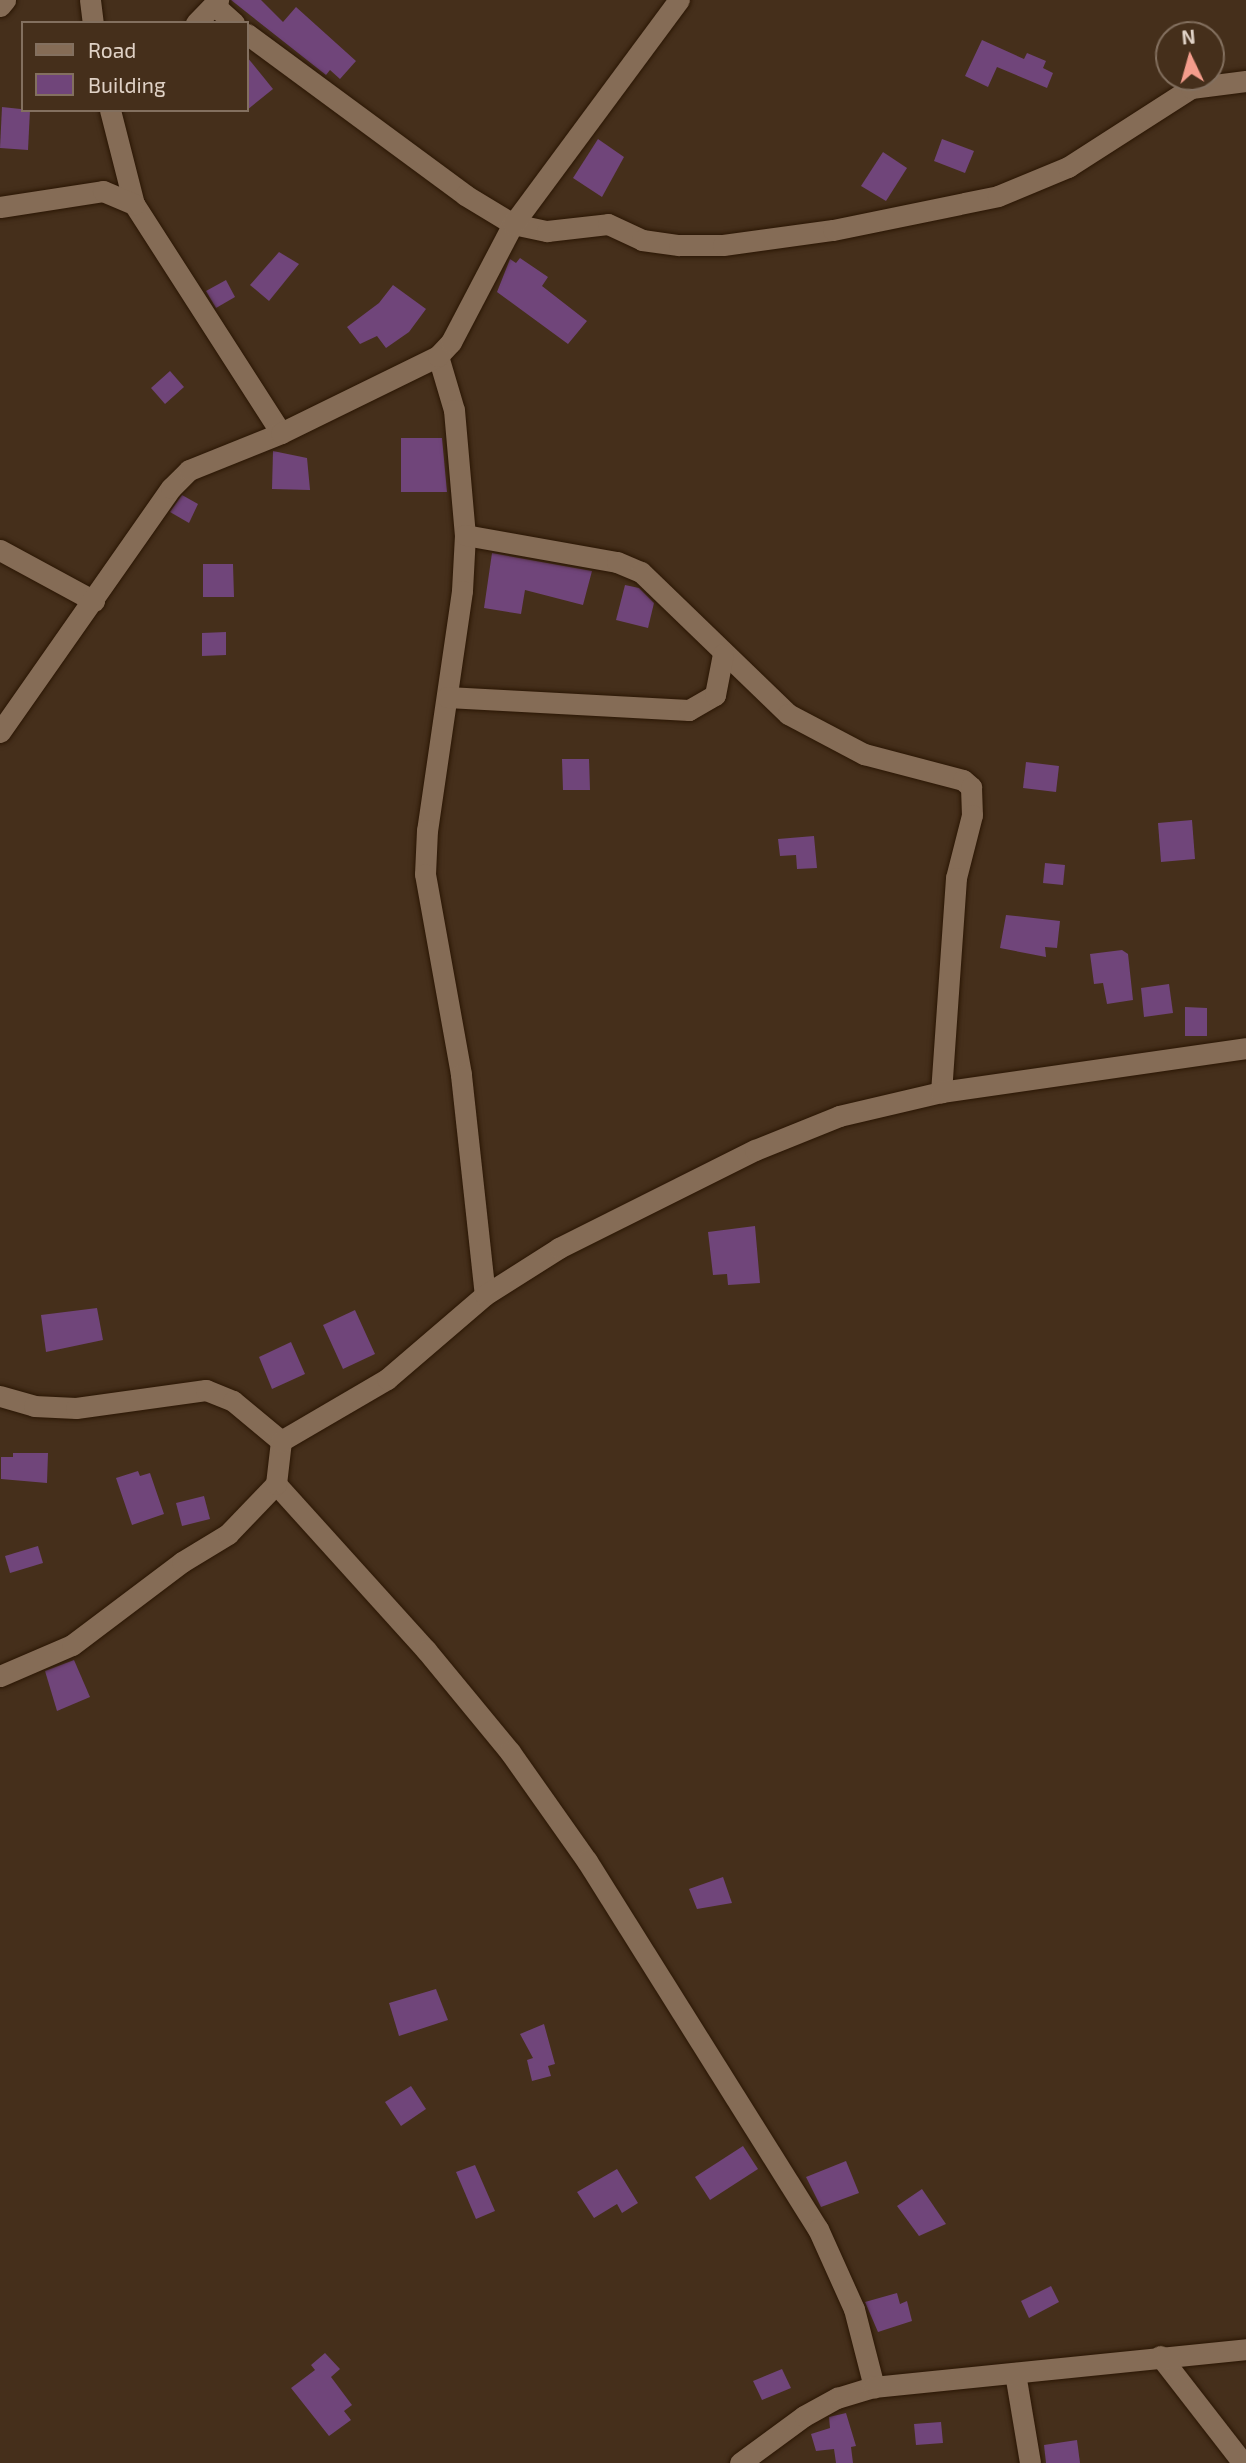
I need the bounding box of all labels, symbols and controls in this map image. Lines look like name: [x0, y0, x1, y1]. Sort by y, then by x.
legend: [21, 21, 248, 112]
north arrow: [1155, 21, 1225, 91]
text: N: [1180, 25, 1196, 49]
text: Road: [88, 37, 136, 62]
text: Building: [88, 72, 166, 97]

